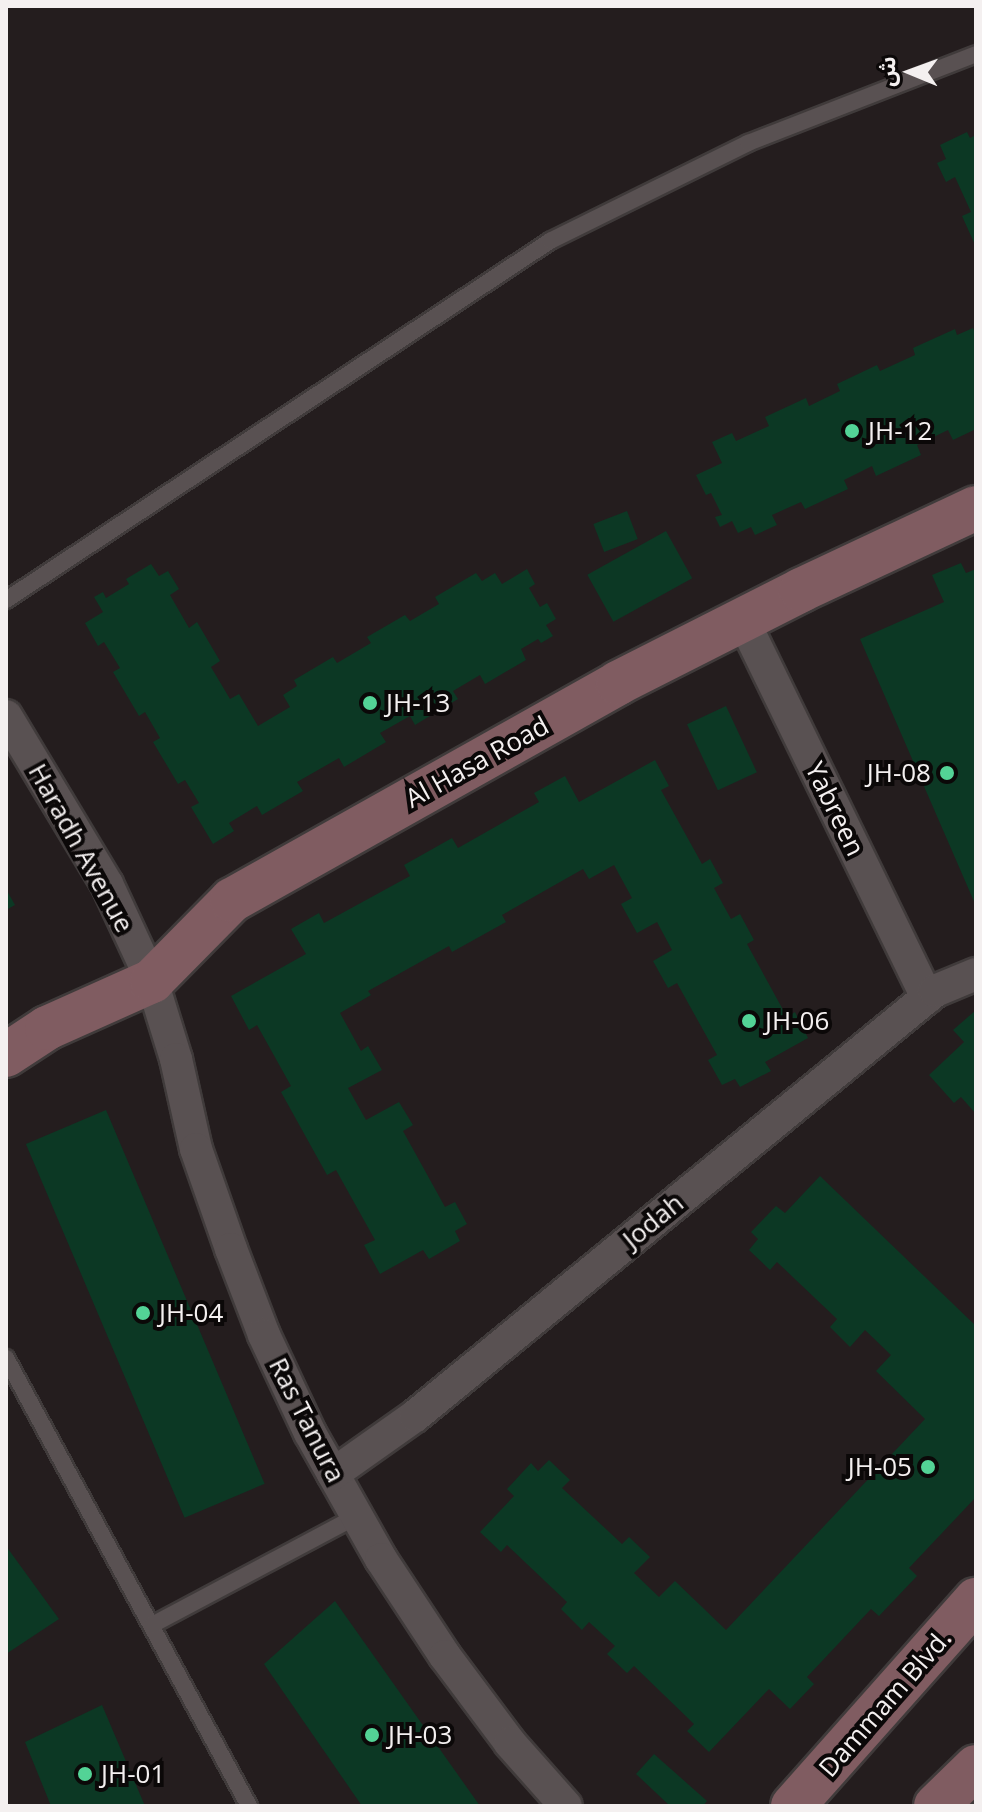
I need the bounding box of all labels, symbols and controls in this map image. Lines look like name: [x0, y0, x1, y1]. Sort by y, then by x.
north arrow: [870, 32, 950, 112]
text: ش: [871, 56, 901, 87]
place label: JH-12: [868, 415, 932, 447]
marker: JH-12: [843, 422, 861, 440]
place label: JH-13: [386, 687, 450, 719]
marker: JH-13: [361, 694, 379, 712]
street label: Al Hasa Road: [400, 710, 554, 814]
street label: Yabreen: [799, 757, 871, 861]
place label: JH-08: [867, 757, 931, 789]
street label: Haradh Avenue: [22, 758, 140, 938]
marker: JH-08: [938, 764, 956, 782]
place label: JH-06: [765, 1005, 829, 1037]
marker: JH-06: [740, 1012, 758, 1030]
street label: Jodah: [616, 1187, 690, 1255]
place label: JH-04: [159, 1297, 223, 1329]
marker: JH-04: [134, 1304, 152, 1322]
street label: Ras Tanura: [262, 1353, 352, 1487]
place label: JH-05: [848, 1451, 912, 1483]
marker: JH-05: [919, 1458, 937, 1476]
street label: Dammam Blvd.: [812, 1623, 958, 1783]
place label: JH-03: [388, 1719, 452, 1751]
marker: JH-03: [363, 1726, 381, 1744]
place label: JH-01: [101, 1758, 165, 1790]
marker: JH-01: [76, 1765, 94, 1783]

